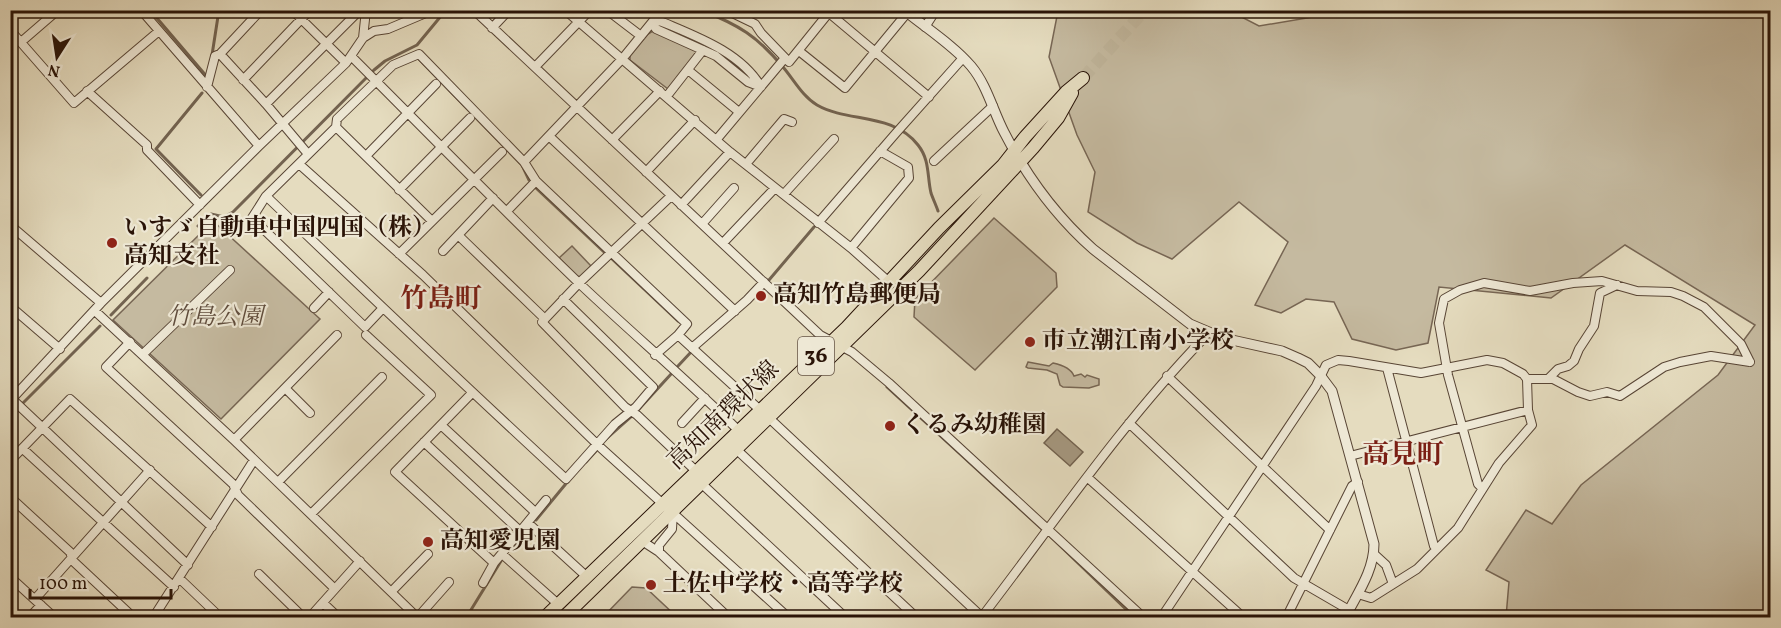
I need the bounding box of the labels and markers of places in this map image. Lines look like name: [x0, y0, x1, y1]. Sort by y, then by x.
place label: いすゞ自動車中国四国（株） 高知支社: [124, 212, 436, 274]
marker: いすゞ自動車中国四国（株） 高知支社: [105, 236, 119, 250]
place label: 高知竹島郵便局: [773, 279, 941, 313]
marker: 高知竹島郵便局: [754, 289, 768, 303]
place label: 市立潮江南小学校: [1042, 325, 1234, 359]
marker: 市立潮江南小学校: [1023, 335, 1037, 349]
place label: くるみ幼稚園: [902, 409, 1046, 443]
marker: くるみ幼稚園: [883, 419, 897, 433]
place label: 高知愛児園: [440, 525, 560, 559]
marker: 高知愛児園: [421, 535, 435, 549]
place label: 土佐中学校・高等学校: [663, 568, 903, 602]
marker: 土佐中学校・高等学校: [644, 578, 658, 592]

